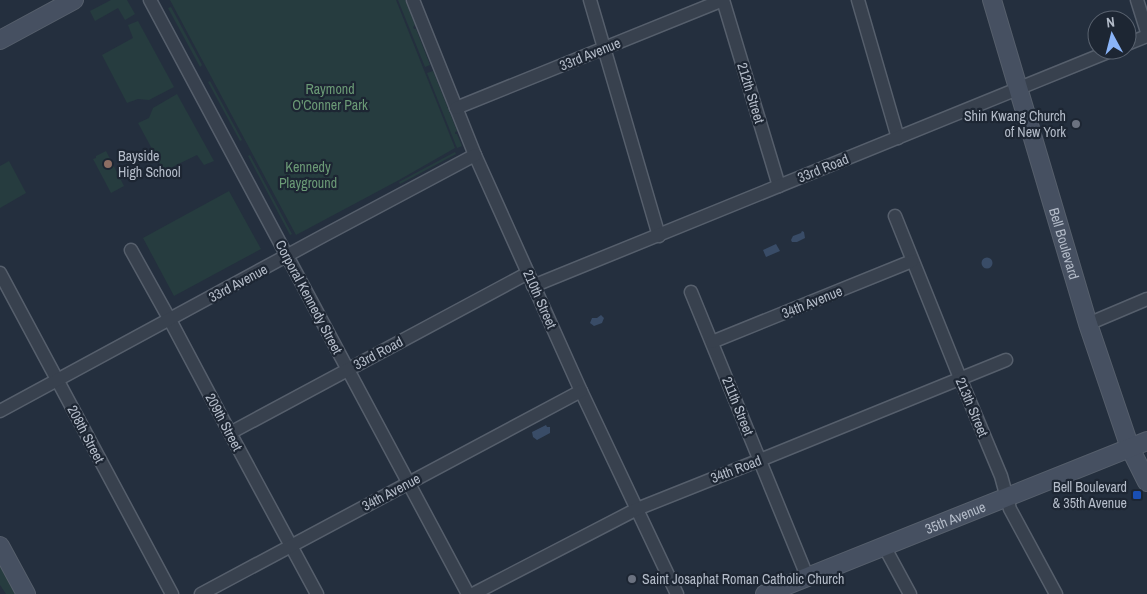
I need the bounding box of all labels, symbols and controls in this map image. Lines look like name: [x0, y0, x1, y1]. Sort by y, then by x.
north arrow: [1087, 10, 1137, 60]
text: N: [1105, 13, 1116, 32]
street label: 33rd Avenue: [557, 34, 623, 74]
street label: 212th Street: [733, 60, 769, 126]
park label: Raymond O'Conner Park: [292, 80, 368, 114]
place label: Shin Kwang Church of New York: [964, 107, 1066, 141]
marker: Shin Kwang Church of New York: [1070, 118, 1082, 130]
place label: Bayside High School: [118, 147, 181, 181]
street label: 33rd Road: [795, 150, 851, 186]
marker: Bayside High School: [102, 158, 114, 170]
park label: Kennedy Playground: [279, 158, 337, 192]
street label: Bell Boulevard: [1045, 205, 1083, 282]
street label: Corporal Kennedy Street: [271, 237, 347, 357]
street label: 33rd Avenue: [205, 260, 271, 306]
street label: 210th Street: [519, 267, 561, 331]
street label: 34th Avenue: [779, 282, 845, 322]
street label: 33rd Road: [350, 332, 406, 374]
street label: 211th Street: [718, 374, 758, 438]
street label: 213th Street: [951, 375, 993, 439]
street label: 209th Street: [201, 390, 247, 454]
street label: 208th Street: [63, 402, 109, 466]
street label: 34th Road: [708, 451, 764, 487]
street label: 34th Avenue: [359, 469, 423, 515]
place label: Bell Boulevard & 35th Avenue: [1053, 478, 1127, 512]
marker: Bell Boulevard & 35th Avenue: [1131, 489, 1143, 501]
street label: 35th Avenue: [922, 498, 988, 538]
place label: Saint Josaphat Roman Catholic Church: [642, 570, 844, 588]
marker: Saint Josaphat Roman Catholic Church: [626, 573, 638, 585]

